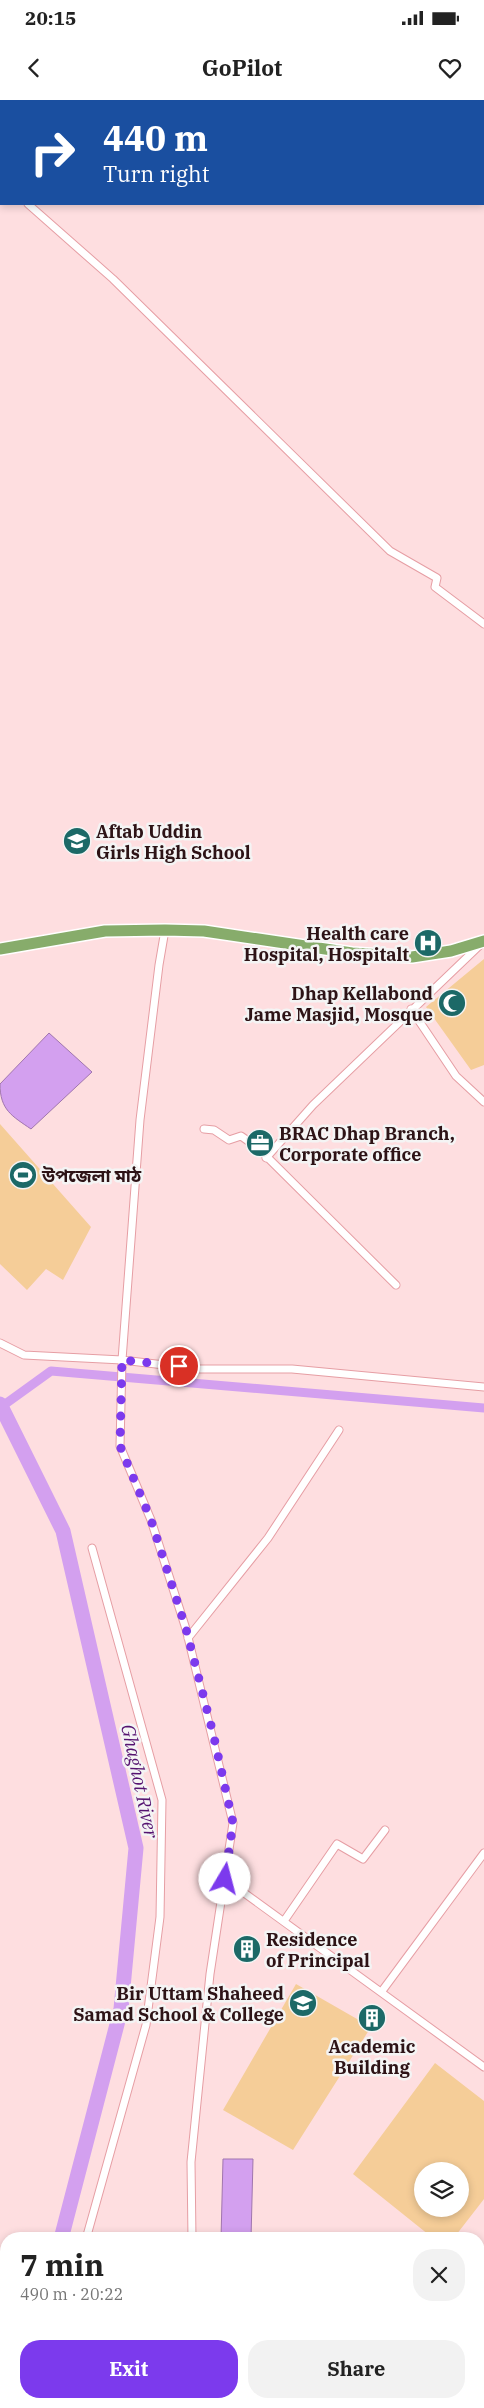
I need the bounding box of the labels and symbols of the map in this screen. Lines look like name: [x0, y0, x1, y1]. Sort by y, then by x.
place label: Aftab Uddin Girls High School: [96, 820, 251, 864]
school or university icon: Aftab Uddin Girls High School: [62, 826, 92, 856]
place label: Health care Hospital, Hospitalt: [244, 922, 409, 966]
hospital icon: Health care Hospital, Hospitalt: [413, 928, 443, 958]
place label: Dhap Kellabond Jame Masjid, Mosque: [245, 982, 433, 1026]
mosque icon: Dhap Kellabond Jame Masjid, Mosque: [437, 988, 467, 1018]
place label: BRAC Dhap Branch, Corporate office: [279, 1122, 455, 1166]
office icon: BRAC Dhap Branch, Corporate office: [245, 1128, 275, 1158]
sports icon: উপজেলা মাঠ: [8, 1160, 38, 1190]
place label: উপজেলা মাঠ: [41, 1164, 142, 1187]
pin: [158, 1345, 200, 1387]
water label: Ghaghot River: [116, 1722, 164, 1841]
position arrow: [198, 1852, 250, 1904]
place label: Residence of Principal: [266, 1928, 370, 1972]
building icon: Residence of Principal: [232, 1934, 262, 1964]
place label: Bir Uttam Shaheed Samad School & College: [73, 1982, 284, 2026]
school or university icon: Bir Uttam Shaheed Samad School & College: [288, 1988, 318, 2018]
building icon: Academic Building: [357, 2003, 387, 2033]
place label: Academic Building: [329, 2035, 416, 2079]

